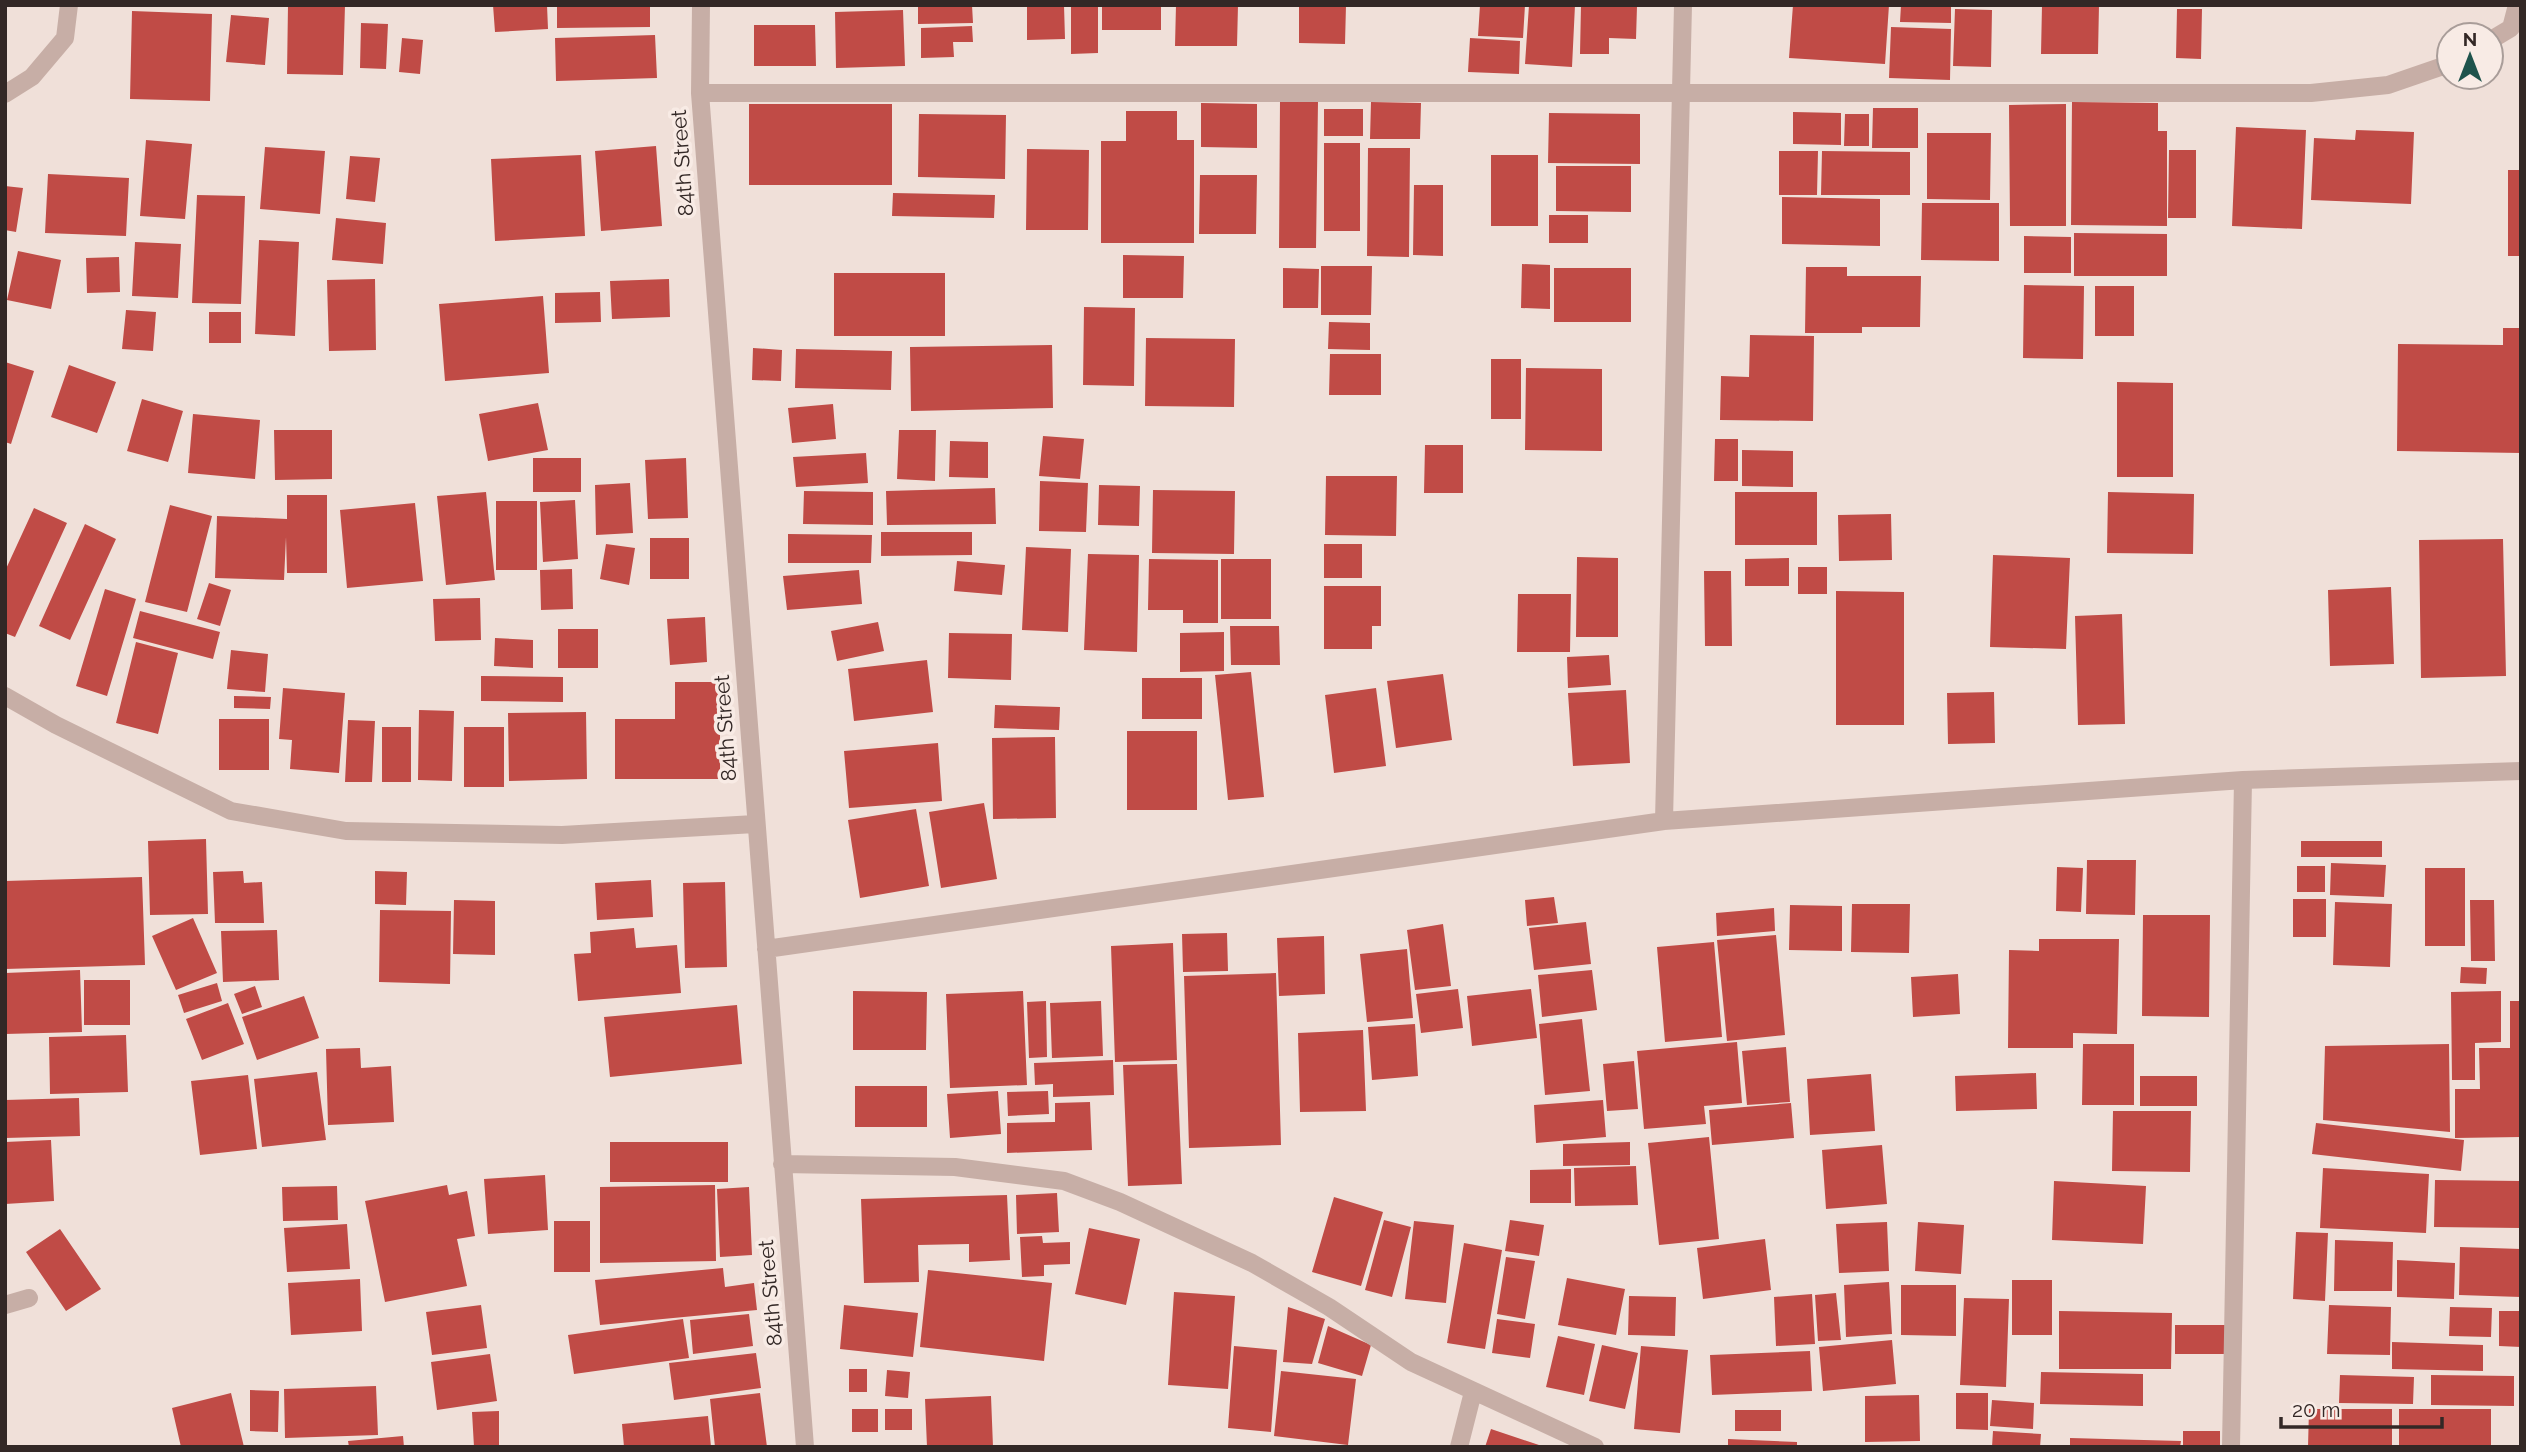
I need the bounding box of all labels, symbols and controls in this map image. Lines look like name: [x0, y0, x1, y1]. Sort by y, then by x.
north arrow: [2435, 21, 2505, 91]
text: N: [2463, 28, 2477, 50]
street label: 84th Street: [666, 109, 698, 217]
street label: 84th Street: [709, 674, 741, 782]
street label: 84th Street: [753, 1239, 787, 1347]
scale bar: [2281, 1386, 2442, 1430]
text: 20 m: [2292, 1397, 2340, 1422]

